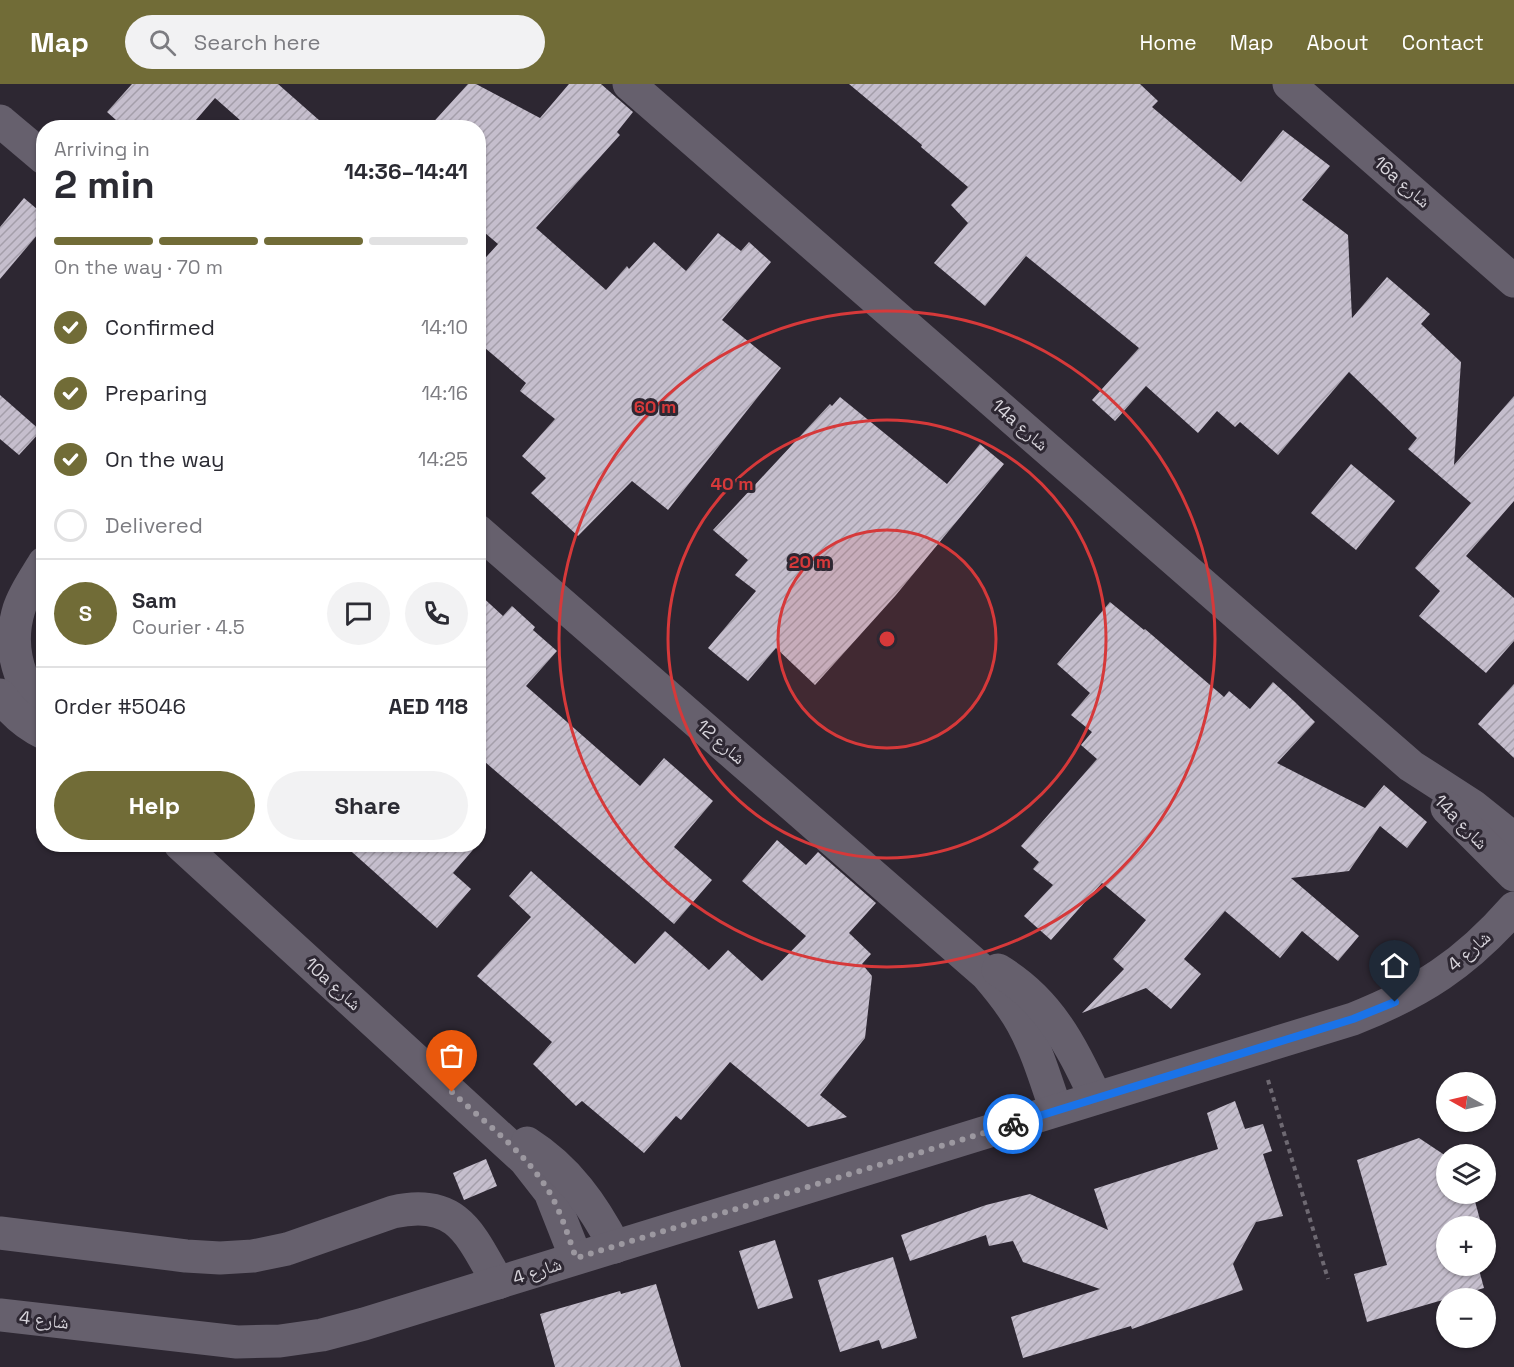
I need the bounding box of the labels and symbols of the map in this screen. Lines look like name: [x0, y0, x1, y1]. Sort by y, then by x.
street label: 16a شارع: [1369, 151, 1435, 213]
street label: 14a شارع: [987, 394, 1054, 456]
text: 60 m: [634, 395, 676, 418]
text: 40 m: [710, 472, 754, 495]
text: 20 m: [789, 550, 831, 573]
centre of rings: [877, 629, 897, 649]
street label: شارع 12: [692, 714, 750, 769]
street label: 14a شارع: [1429, 789, 1493, 854]
street label: شارع 4: [1442, 926, 1495, 976]
pin: [1369, 940, 1420, 1002]
street label: 10a شارع: [300, 952, 366, 1015]
pin: [426, 1030, 477, 1092]
north arrow: [1436, 1072, 1496, 1132]
courier: [983, 1094, 1043, 1154]
street label: شارع 4: [509, 1252, 564, 1289]
street label: شارع 4: [18, 1305, 70, 1334]

